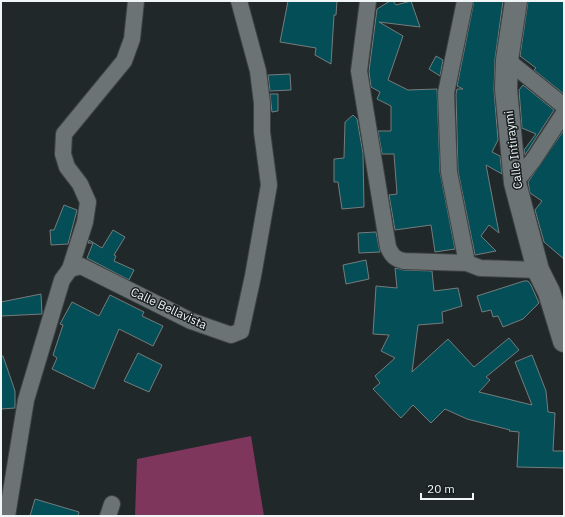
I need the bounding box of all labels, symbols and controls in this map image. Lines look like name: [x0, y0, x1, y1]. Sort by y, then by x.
street label: Calle Intiraymi: [501, 110, 525, 190]
street label: Calle Bellavista: [129, 284, 210, 332]
scale bar: [421, 475, 473, 501]
text: 20 m: [427, 481, 455, 496]

